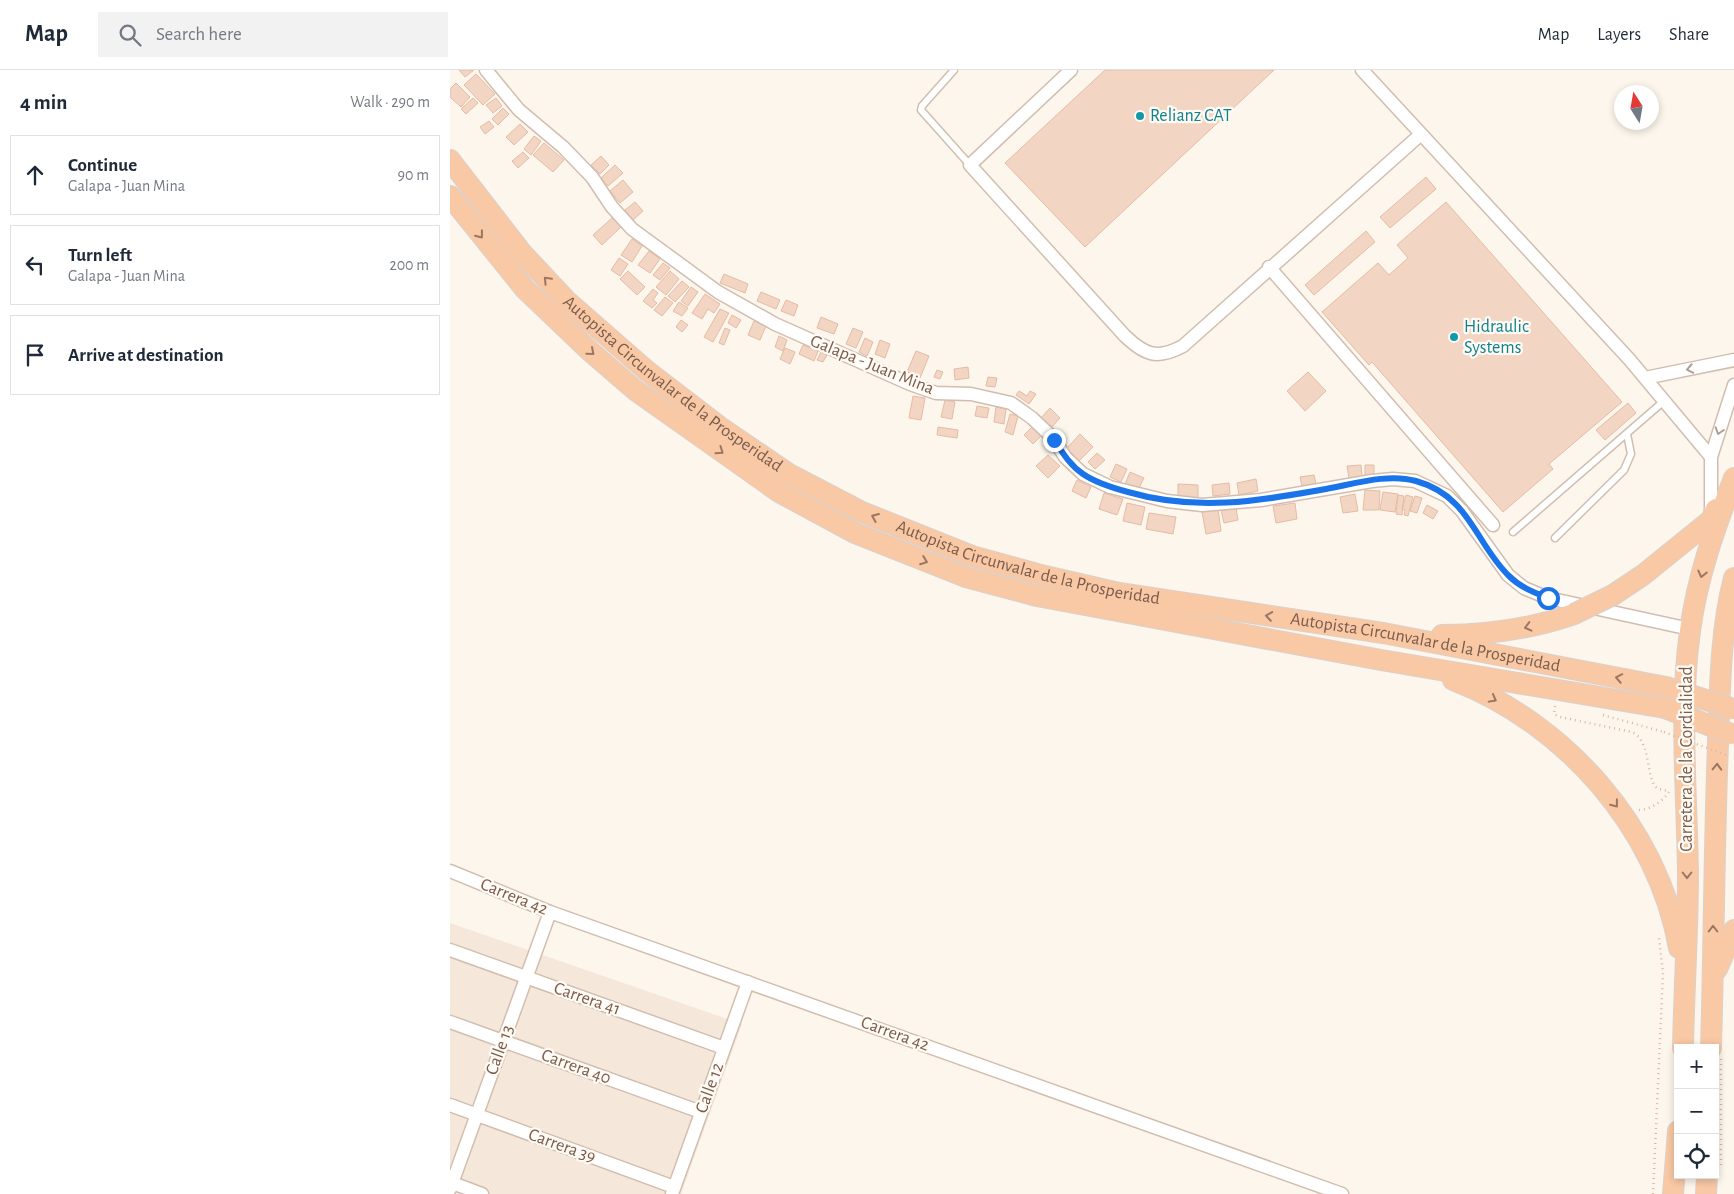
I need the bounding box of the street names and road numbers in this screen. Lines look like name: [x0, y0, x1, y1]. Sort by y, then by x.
street label: Autopista Circunvalar de la Prosperidad: [559, 293, 786, 476]
street label: Galapa - Juan Mina: [808, 332, 936, 398]
street label: Autopista Circunvalar de la Prosperidad: [894, 518, 1161, 608]
street label: Autopista Circunvalar de la Prosperidad: [1289, 610, 1562, 676]
street label: Carretera de la Cordialidad: [1678, 666, 1696, 852]
street label: Carrera 42: [478, 875, 550, 919]
street label: Carrera 41: [551, 979, 623, 1019]
street label: Carrera 42: [858, 1013, 932, 1055]
street label: Calle 13: [483, 1023, 517, 1077]
street label: Carrera 40: [539, 1046, 613, 1088]
street label: Calle 12: [693, 1060, 727, 1116]
street label: Carrera 39: [526, 1126, 598, 1166]

